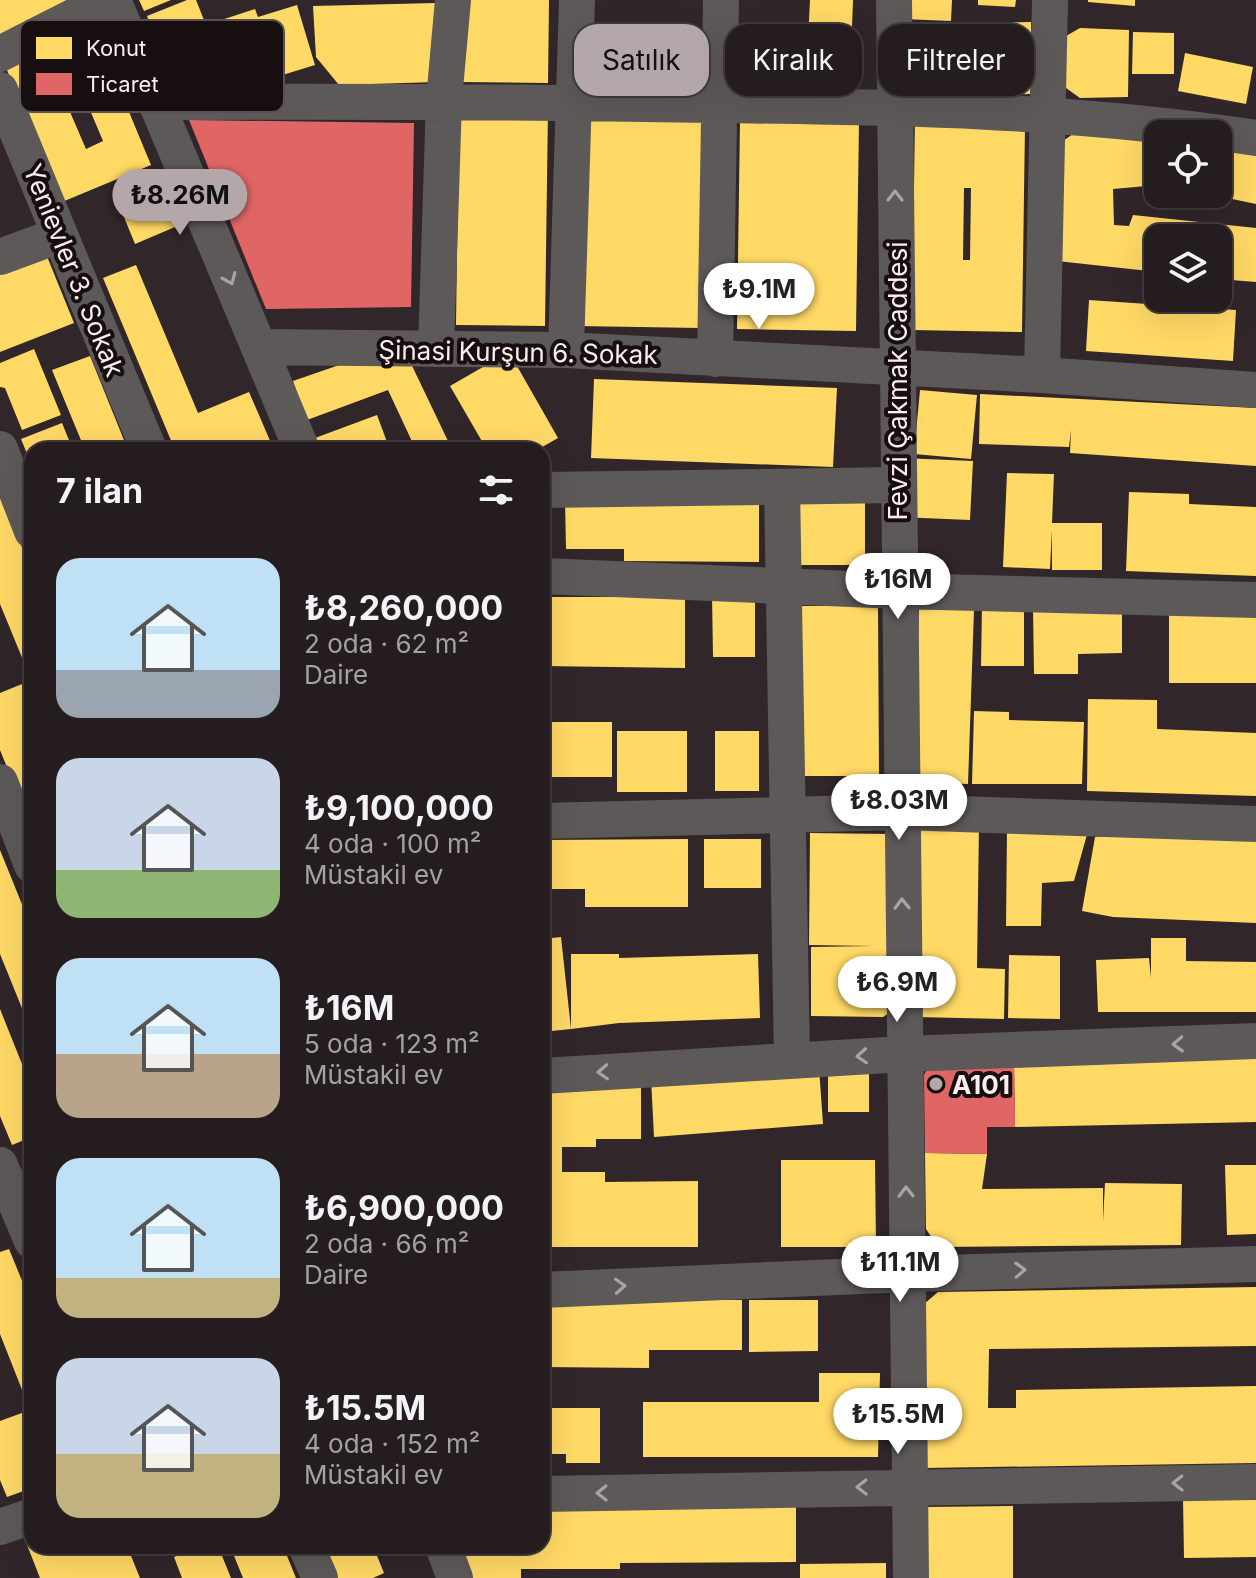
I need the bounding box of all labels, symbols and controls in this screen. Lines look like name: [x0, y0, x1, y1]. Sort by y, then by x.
legend: [20, 20, 284, 112]
chip: Satılık: [574, 24, 709, 96]
chip: Kiralık: [725, 24, 862, 96]
chip: Filtreler: [878, 24, 1034, 96]
text: Konut: [86, 35, 146, 61]
text: Ticaret: [86, 71, 159, 97]
map controls: [1144, 120, 1232, 312]
button: locate: [1144, 120, 1232, 208]
street label: Yenievler 3. Sokak: [17, 159, 131, 381]
pin: ₺8.26M: [115, 169, 245, 237]
text: ₺8.26M: [130, 179, 230, 210]
one-way arrow: [886, 189, 904, 202]
button: layers: [1144, 224, 1232, 312]
street label: Fevzi Çakmak Caddesi: [882, 242, 913, 520]
pin: ₺9.1M: [703, 263, 815, 331]
one-way arrow: [220, 271, 237, 285]
text: ₺9.1M: [722, 273, 796, 304]
street label: Şinasi Kurşun 6. Sokak: [378, 334, 658, 370]
icon: filters: [474, 468, 518, 512]
text: 7 ilan: [56, 470, 143, 511]
pin: ₺16M: [851, 553, 945, 621]
text: ₺16M: [863, 563, 933, 594]
text: ₺8,260,000: [304, 587, 503, 628]
icon: home: [120, 590, 216, 686]
text: 2 oda · 62 m²: [304, 628, 469, 659]
text: Daire: [304, 659, 368, 690]
pin: ₺8.03M: [834, 774, 964, 842]
text: ₺8.03M: [849, 784, 949, 815]
text: ₺9,100,000: [304, 787, 494, 828]
icon: home: [120, 790, 216, 886]
text: 4 oda · 100 m²: [304, 828, 481, 859]
text: Müstakil ev: [304, 859, 443, 890]
one-way arrow: [893, 897, 911, 910]
pin: ₺6.9M: [841, 956, 953, 1024]
text: ₺6.9M: [856, 966, 938, 997]
text: ₺16M: [304, 987, 394, 1028]
icon: home: [120, 990, 216, 1086]
text: 5 oda · 123 m²: [304, 1028, 479, 1059]
one-way arrow: [1171, 1035, 1184, 1052]
one-way arrow: [855, 1047, 868, 1064]
text: Müstakil ev: [304, 1059, 443, 1090]
one-way arrow: [596, 1064, 609, 1081]
place label: A101: [952, 1069, 1010, 1100]
marker: A101: [927, 1075, 945, 1093]
one-way arrow: [897, 1185, 915, 1198]
text: ₺6,900,000: [304, 1187, 504, 1228]
icon: home: [120, 1190, 216, 1286]
text: 2 oda · 66 m²: [304, 1228, 469, 1259]
pin: ₺11.1M: [835, 1236, 965, 1304]
text: ₺11.1M: [860, 1246, 940, 1277]
text: Daire: [304, 1259, 368, 1290]
one-way arrow: [1014, 1262, 1027, 1279]
one-way arrow: [614, 1278, 627, 1295]
text: ₺15.5M: [304, 1387, 426, 1428]
pin: ₺15.5M: [833, 1388, 963, 1456]
icon: home: [120, 1390, 216, 1486]
text: ₺15.5M: [851, 1398, 945, 1429]
text: 4 oda · 152 m²: [304, 1428, 480, 1459]
text: Müstakil ev: [304, 1459, 443, 1490]
one-way arrow: [1171, 1474, 1184, 1491]
one-way arrow: [855, 1478, 868, 1496]
one-way arrow: [595, 1484, 608, 1502]

